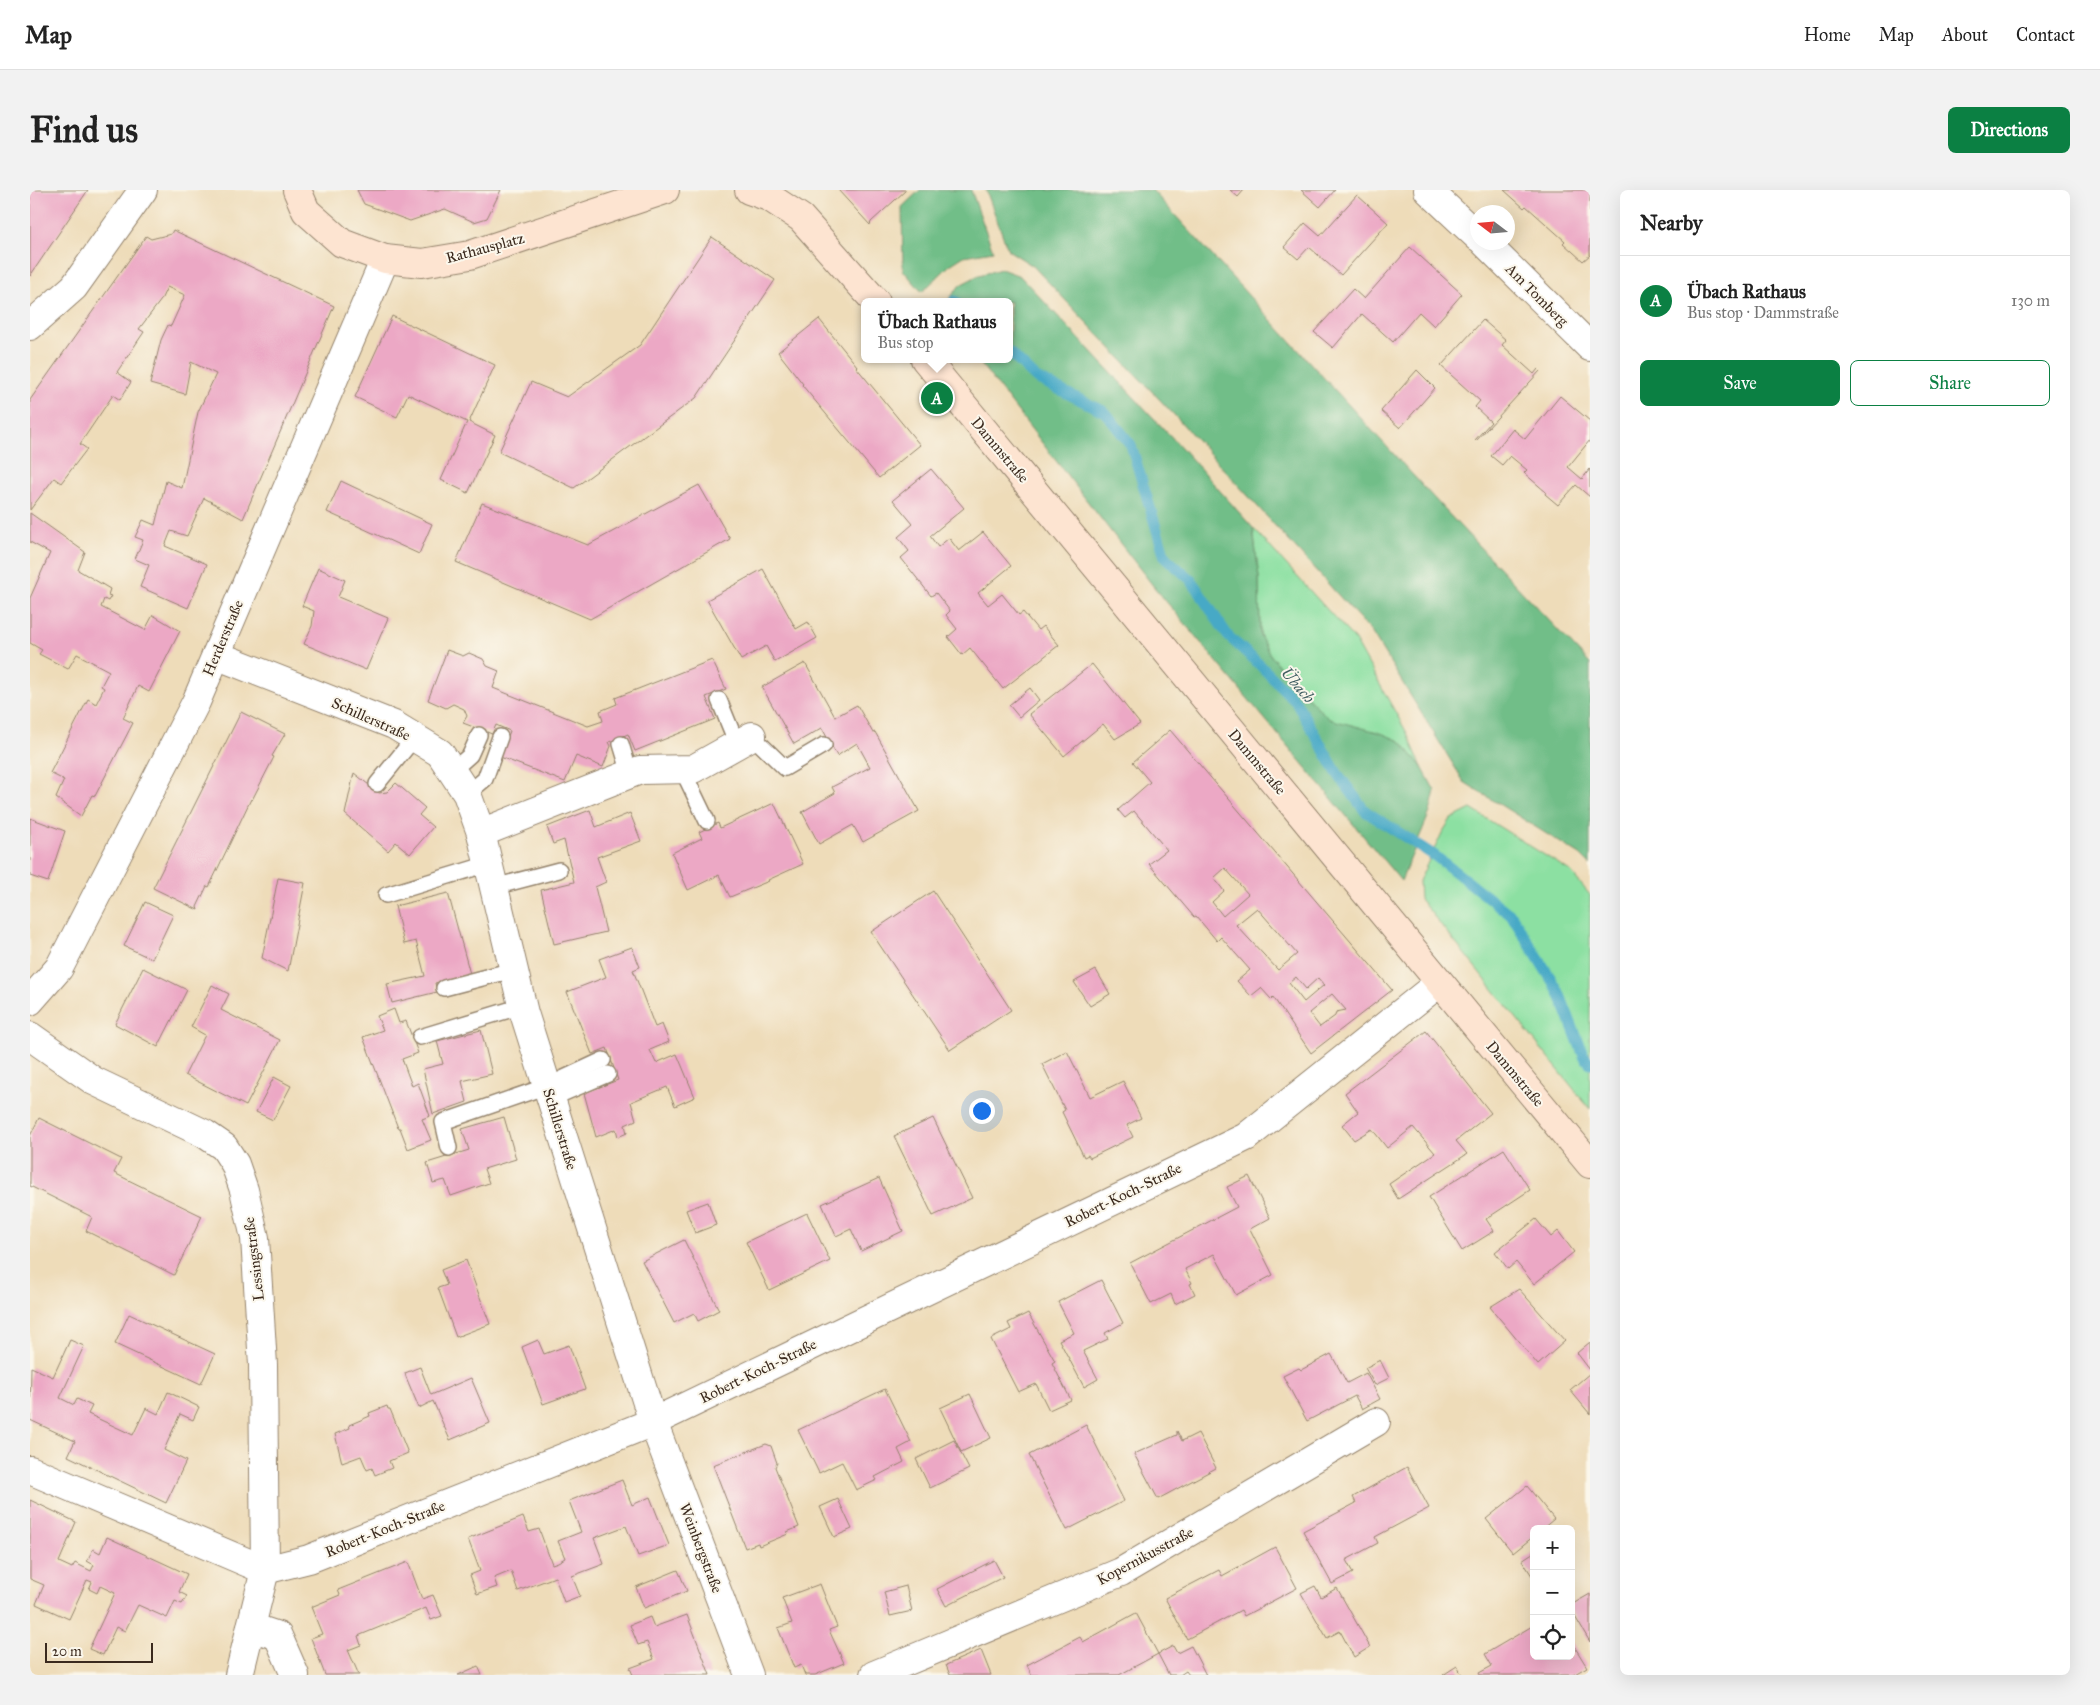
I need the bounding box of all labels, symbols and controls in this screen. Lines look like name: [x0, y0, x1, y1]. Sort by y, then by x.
text: Map: [25, 20, 72, 50]
text: Home: [1804, 24, 1851, 46]
text: Map: [1879, 24, 1914, 46]
text: About: [1942, 24, 1988, 46]
text: Contact: [2016, 24, 2075, 46]
button: Directions: [1948, 107, 2070, 153]
text: Find us: [30, 109, 138, 152]
north arrow: [1470, 205, 1515, 250]
text: Nearby: [1640, 210, 1703, 236]
street label: Rathausplatz: [444, 229, 526, 267]
street label: Am Tomberg: [1501, 259, 1573, 331]
text: Übach Rathaus: [1687, 280, 1806, 303]
text: A: [1651, 291, 1661, 310]
text: 130 m: [2011, 291, 2050, 310]
popup: [861, 298, 1013, 363]
text: Bus stop · Dammstraße: [1687, 303, 1839, 322]
text: Übach Rathaus: [878, 310, 996, 333]
text: Bus stop: [878, 333, 934, 352]
button: Save: [1640, 360, 1840, 406]
button: Share: [1850, 360, 2050, 406]
pin: A: [921, 379, 953, 417]
street label: Dammstraße: [967, 414, 1033, 486]
street label: Herderstraße: [199, 597, 247, 679]
water label: Übach: [1277, 662, 1320, 707]
street label: Schillerstraße: [329, 694, 413, 744]
street label: Dammstraße: [1224, 726, 1290, 798]
street label: Dammstraße: [1482, 1038, 1548, 1110]
street label: Schillerstraße: [539, 1086, 581, 1172]
your location: [969, 1098, 995, 1124]
street label: Robert-Koch-Straße: [1062, 1159, 1184, 1231]
street label: Lessingstraße: [240, 1216, 268, 1302]
street label: Robert-Koch-Straße: [697, 1335, 819, 1407]
street label: Robert-Koch-Straße: [322, 1497, 448, 1561]
street label: Weinbergstraße: [676, 1500, 726, 1596]
street label: Kopernikusstraße: [1094, 1523, 1196, 1589]
map controls: [1530, 1525, 1575, 1660]
button: +: [1530, 1525, 1575, 1570]
button: −: [1530, 1570, 1575, 1615]
button: locate: [1530, 1615, 1575, 1660]
scale bar: [45, 1640, 152, 1663]
text: 20 m: [52, 1643, 82, 1660]

